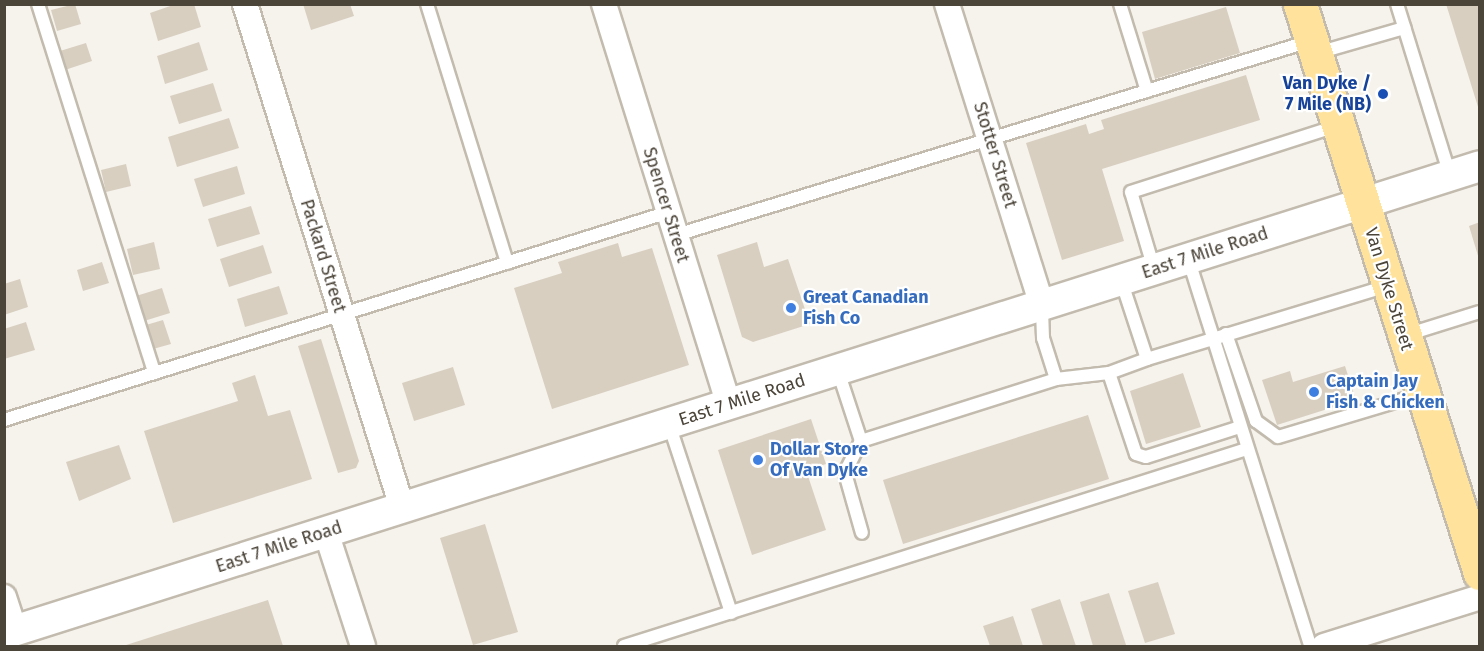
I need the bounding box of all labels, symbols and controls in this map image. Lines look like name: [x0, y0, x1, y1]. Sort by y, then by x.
place label: Van Dyke / 7 Mile (NB): [1283, 73, 1371, 116]
marker: Van Dyke / 7 Mile (NB): [1376, 87, 1390, 101]
street label: Stotter Street: [969, 99, 1021, 211]
street label: Spencer Street: [638, 145, 694, 265]
street label: Packard Street: [296, 197, 350, 315]
street label: East 7 Mile Road: [1139, 222, 1271, 284]
street label: Van Dyke Street: [1360, 225, 1418, 353]
place label: Great Canadian Fish Co: [803, 287, 929, 330]
marker: Great Canadian Fish Co: [784, 301, 798, 315]
street label: East 7 Mile Road: [676, 369, 808, 431]
place label: Captain Jay Fish & Chicken: [1326, 371, 1445, 413]
marker: Captain Jay Fish & Chicken: [1307, 385, 1321, 399]
place label: Dollar Store Of Van Dyke: [770, 439, 868, 482]
marker: Dollar Store Of Van Dyke: [751, 453, 765, 467]
street label: East 7 Mile Road: [213, 516, 345, 578]

